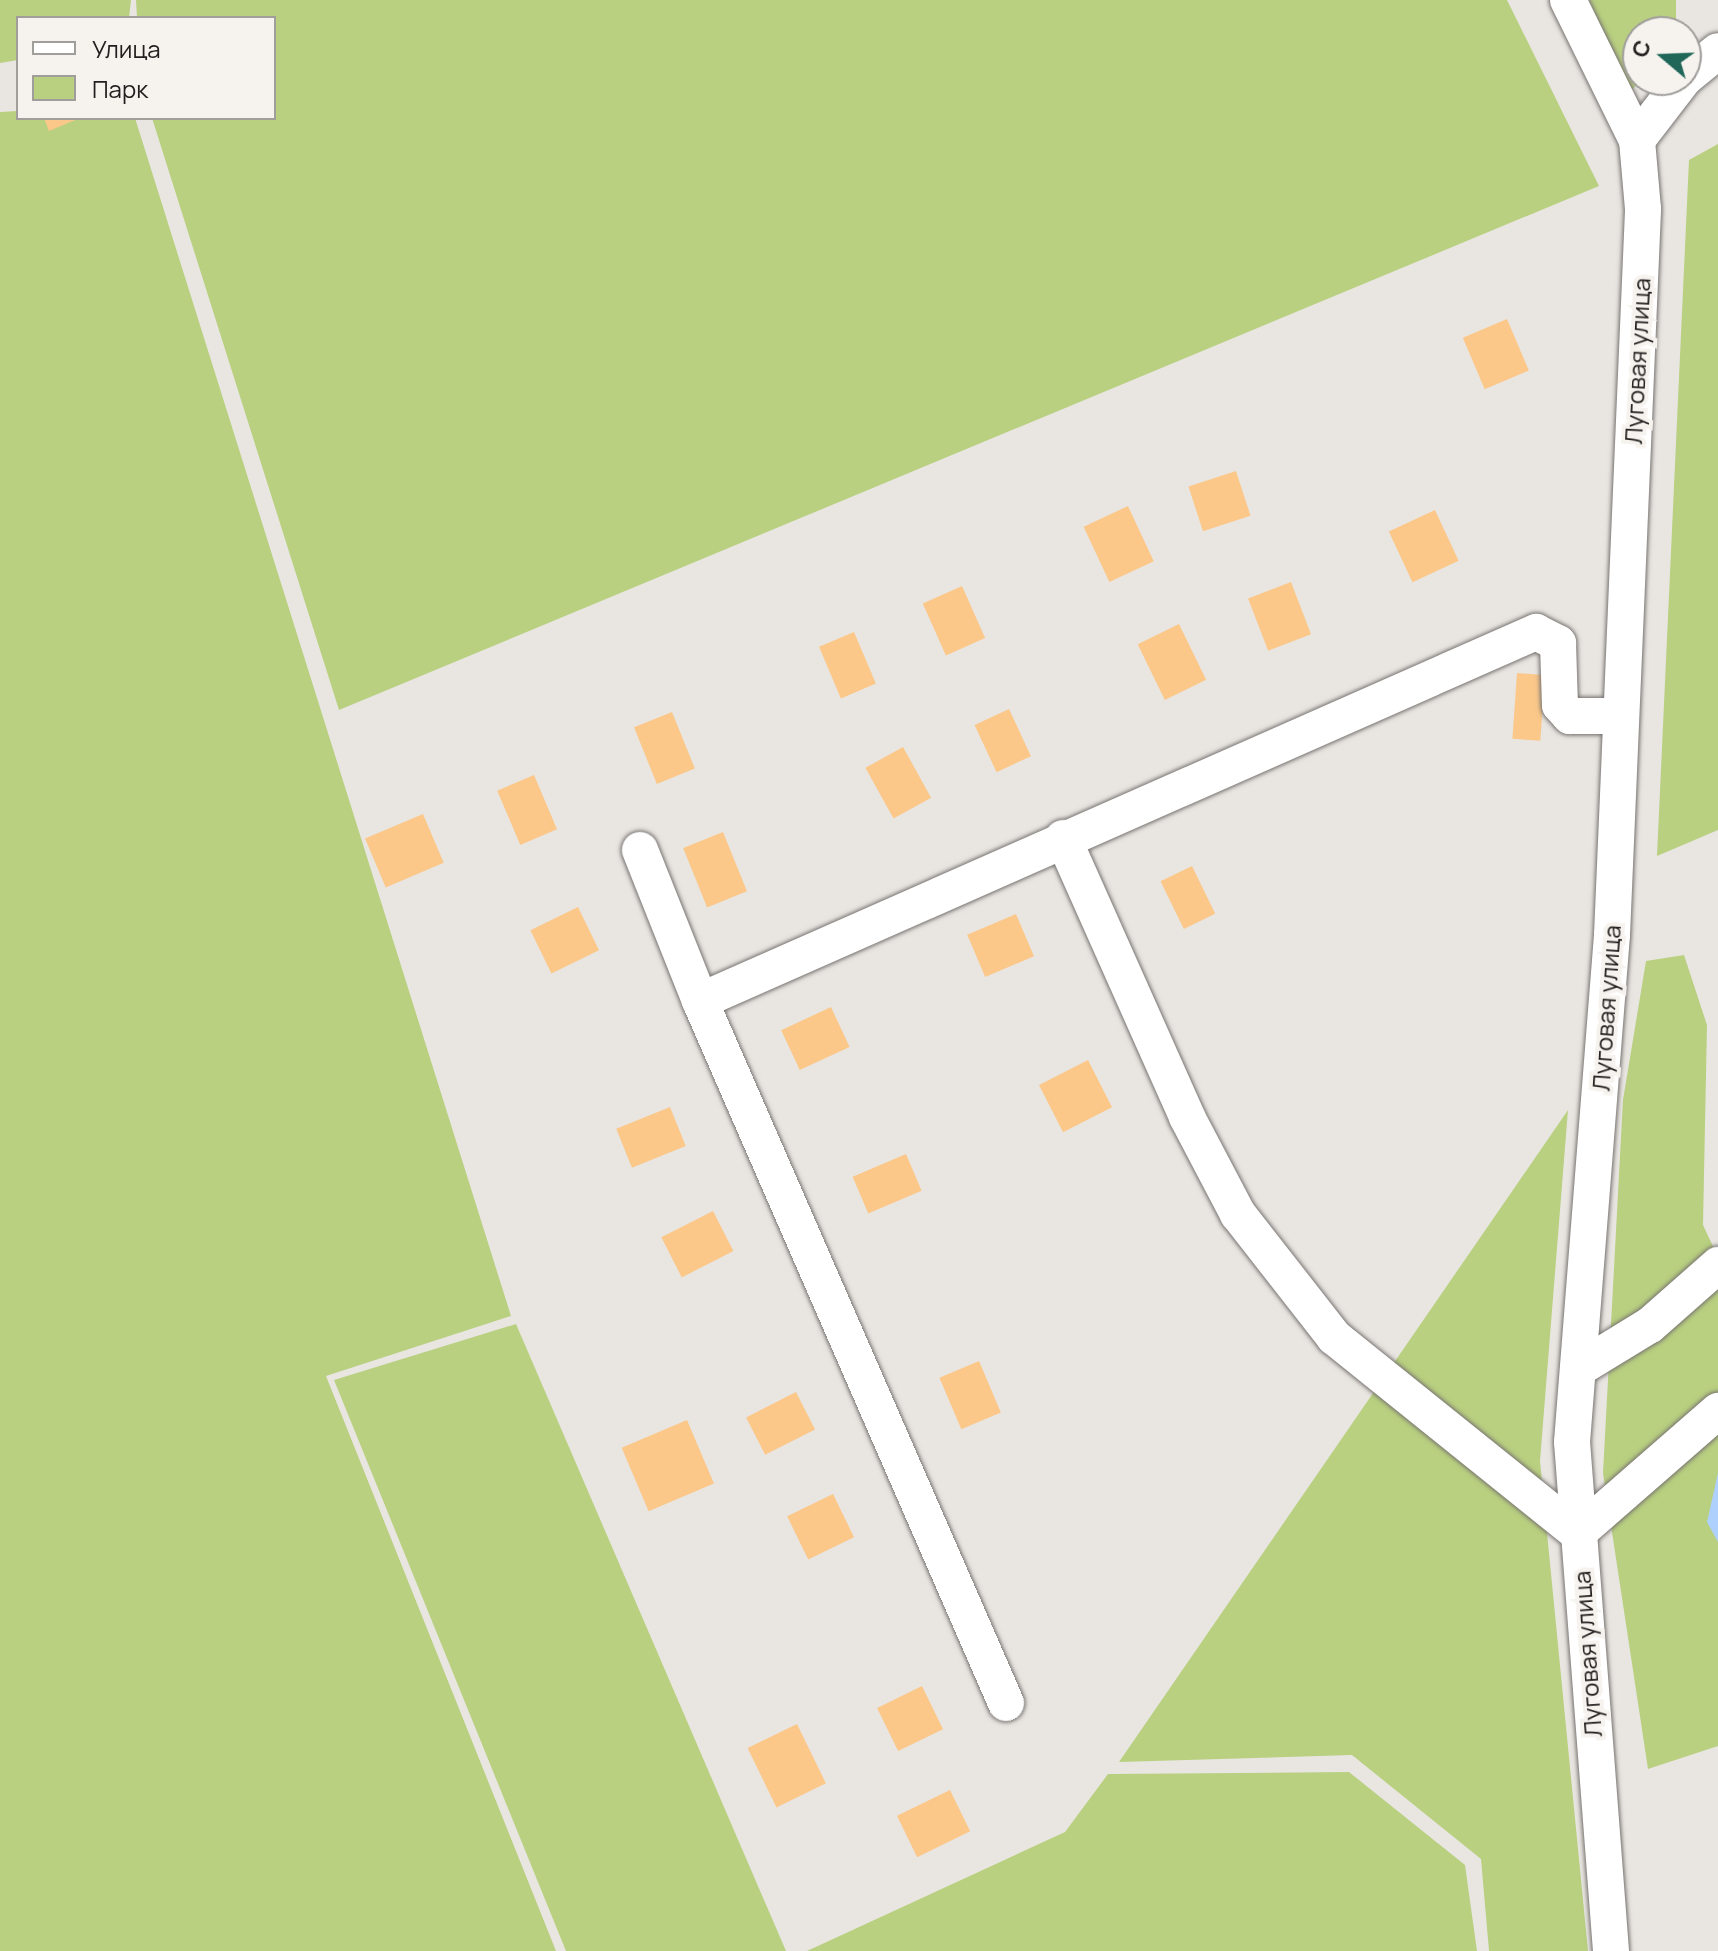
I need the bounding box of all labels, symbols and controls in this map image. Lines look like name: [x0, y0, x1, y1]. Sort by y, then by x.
legend: [16, 16, 276, 120]
north arrow: [1622, 16, 1702, 96]
text: Улица: [92, 32, 161, 65]
text: С: [1624, 36, 1658, 61]
text: Парк: [92, 72, 148, 105]
street label: Луговая улица: [1618, 277, 1656, 445]
street label: Луговая улица: [1586, 924, 1626, 1092]
street label: Луговая улица: [1567, 1570, 1607, 1738]

